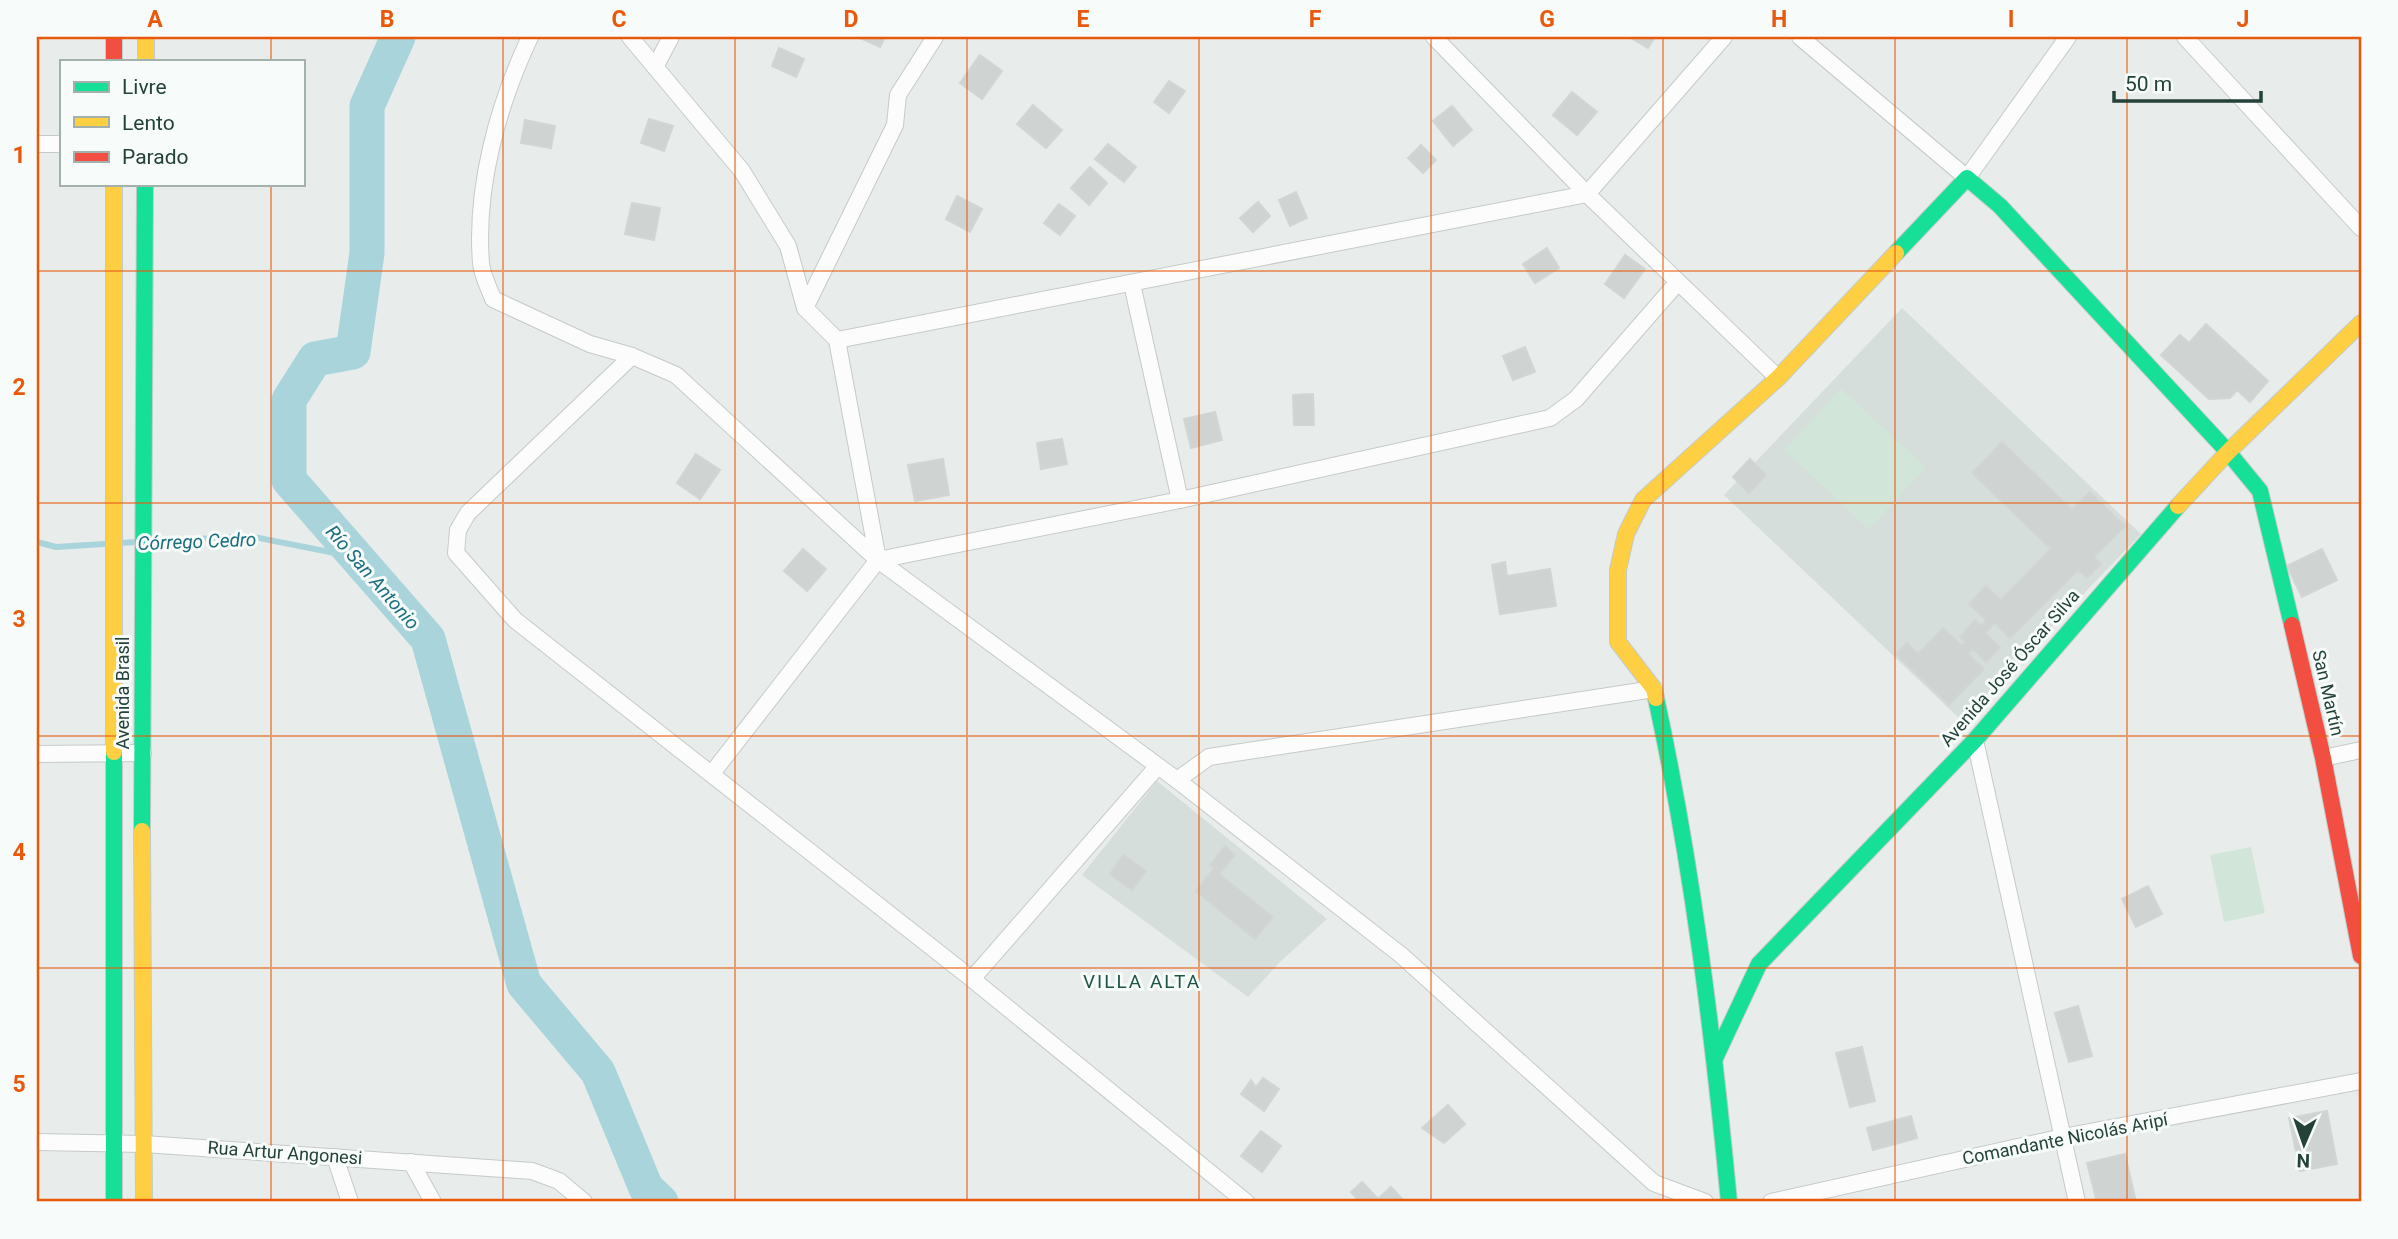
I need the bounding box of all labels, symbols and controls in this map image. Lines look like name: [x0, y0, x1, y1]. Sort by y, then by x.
text: A: [147, 6, 163, 33]
text: B: [380, 6, 394, 33]
text: C: [611, 6, 627, 33]
text: D: [844, 6, 858, 33]
text: E: [1077, 6, 1090, 33]
text: F: [1309, 6, 1322, 33]
text: G: [1539, 6, 1555, 33]
text: H: [1771, 6, 1787, 33]
text: I: [2008, 6, 2014, 33]
text: J: [2237, 6, 2249, 33]
legend: [60, 60, 304, 186]
scale bar: [2114, 60, 2262, 104]
text: 50 m: [2125, 72, 2172, 96]
text: Livre: [122, 75, 167, 99]
text: Lento: [122, 111, 175, 135]
text: 1: [12, 142, 26, 169]
text: Parado: [122, 145, 189, 169]
text: 2: [12, 374, 26, 401]
water label: Río San Antonio: [321, 520, 424, 634]
water label: Córrego Cedro: [137, 528, 257, 555]
street label: Avenida José Óscar Silva: [1936, 585, 2083, 750]
text: 3: [12, 606, 26, 633]
street label: Avenida Brasil: [112, 637, 133, 749]
street label: San Martín: [2308, 648, 2349, 738]
text: 4: [12, 839, 26, 866]
district label: VILLA ALTA: [1083, 970, 1201, 993]
text: 5: [12, 1071, 26, 1098]
street label: Comandante Nicolás Aripí: [1960, 1108, 2170, 1169]
north arrow: [2268, 1110, 2338, 1180]
street label: Rua Artur Angonesi: [207, 1137, 363, 1168]
text: N: [2296, 1149, 2311, 1172]

